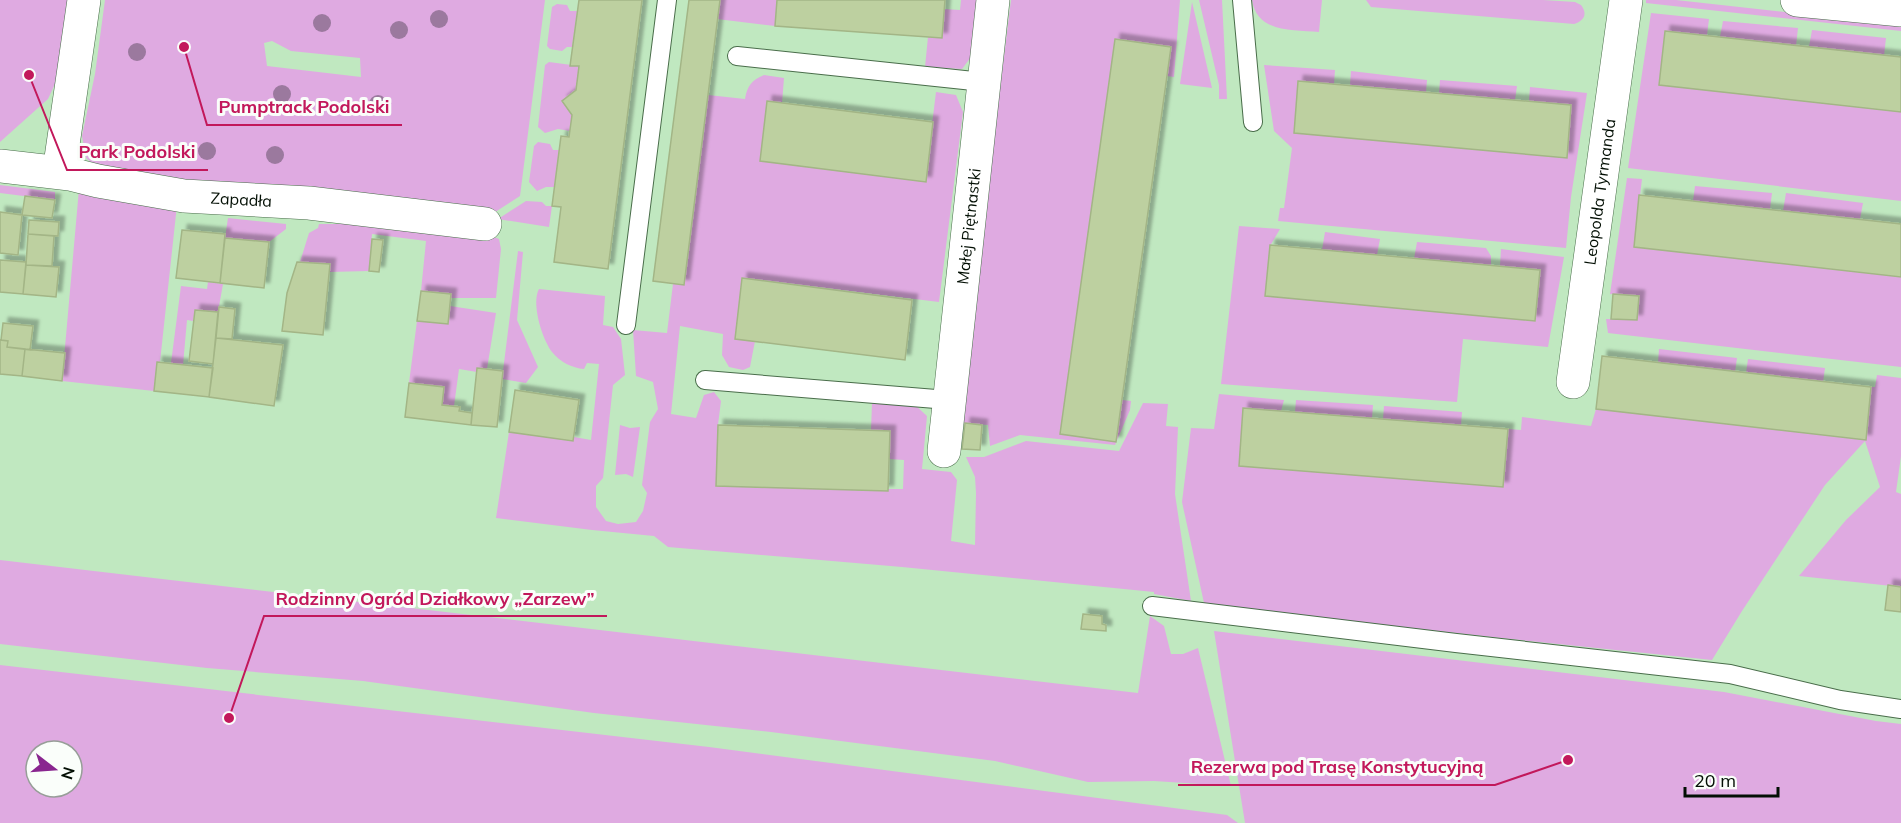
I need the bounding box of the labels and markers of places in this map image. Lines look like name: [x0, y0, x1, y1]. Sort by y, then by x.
callout: Pumptrack Podolski: [207, 89, 402, 125]
callout: Park Podolski: [67, 134, 208, 170]
callout: Rodzinny Ogród Działkowy „Zarzew”: [264, 580, 607, 616]
callout: Rezerwa pod Trasę Konstytucyjną: [1178, 749, 1495, 785]

